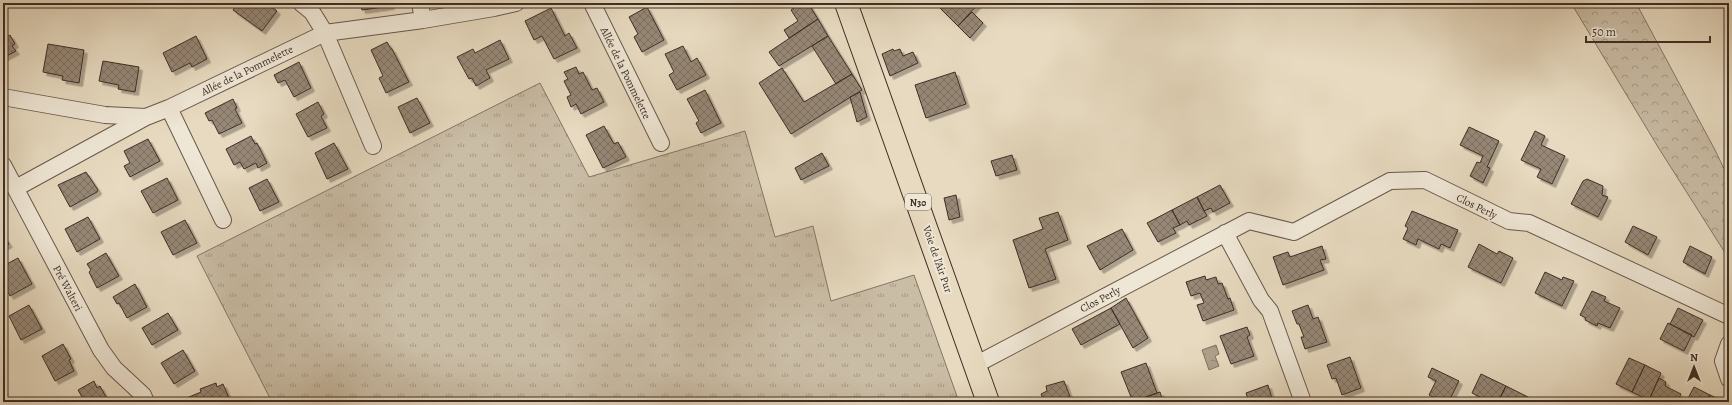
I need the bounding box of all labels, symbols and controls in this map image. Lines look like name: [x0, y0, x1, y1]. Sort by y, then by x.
scale bar: [1586, 18, 1710, 44]
street label: Allée de la Pommelette: [596, 24, 654, 122]
text: 50 m: [1592, 24, 1616, 40]
street label: Allée de la Pommelette: [198, 42, 296, 100]
street label: Clos Perly: [1454, 190, 1500, 223]
road number: N30: [905, 194, 931, 210]
street label: Voie de l'Air Pur: [919, 223, 956, 295]
street label: Pré Walteri: [49, 263, 86, 314]
street label: Clos Perly: [1077, 282, 1123, 316]
north arrow: [1674, 347, 1714, 387]
text: N: [1690, 350, 1698, 365]

